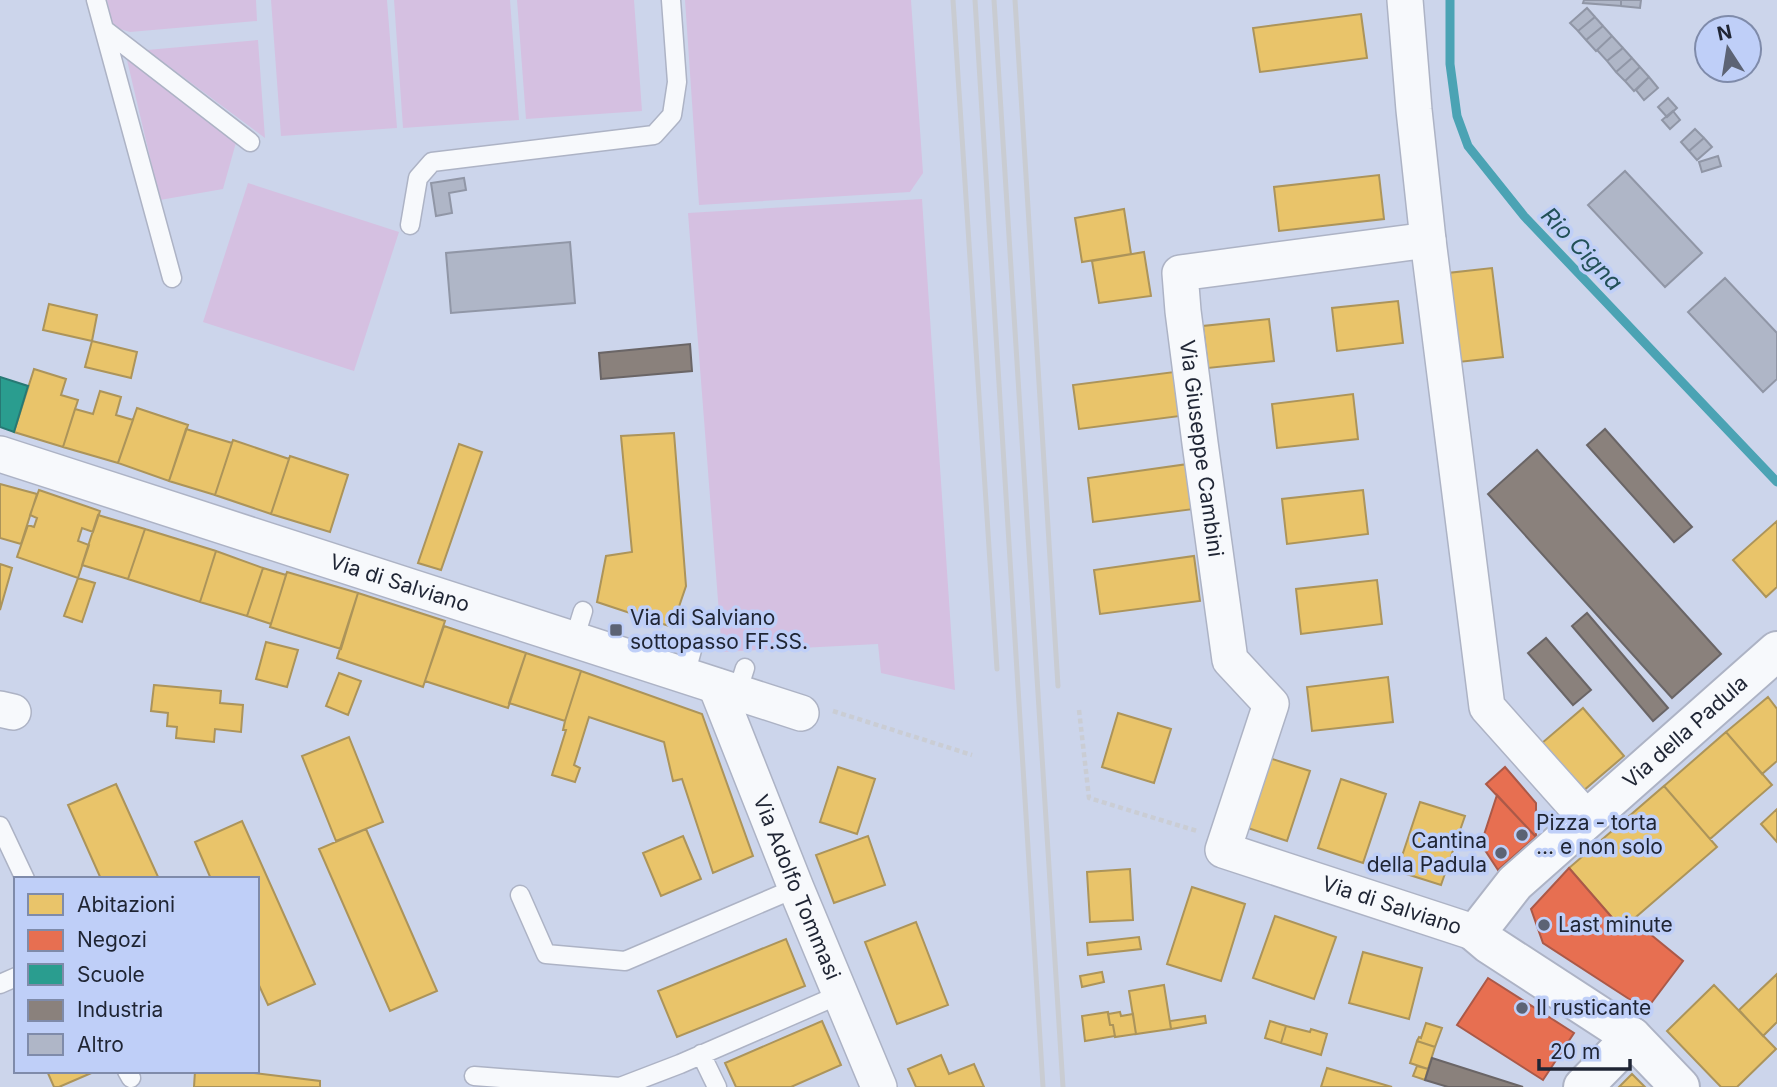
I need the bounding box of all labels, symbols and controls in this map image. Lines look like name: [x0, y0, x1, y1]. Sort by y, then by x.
north arrow: [1693, 14, 1763, 84]
text: N: [1715, 20, 1734, 46]
water label: Rio Cigna: [1536, 202, 1628, 296]
street label: Via Giuseppe Cambini: [1175, 338, 1229, 559]
street label: Via di Salviano: [327, 548, 473, 617]
place label: Via di Salviano sottopasso FF.SS.: [630, 605, 808, 654]
marker: Via di Salviano sottopasso FF.SS.: [608, 622, 624, 638]
street label: Via della Padula: [1618, 670, 1752, 793]
street label: Via Adolfo Tommasi: [748, 791, 846, 983]
place label: Pizza - torta … e non solo: [1536, 810, 1663, 859]
marker: Pizza - torta … e non solo: [1514, 827, 1530, 843]
place label: Cantina della Padula: [1367, 828, 1487, 877]
marker: Cantina della Padula: [1493, 845, 1509, 861]
street label: Via di Salviano: [1319, 870, 1465, 939]
legend: [14, 877, 259, 1073]
text: Abitazioni: [77, 892, 175, 917]
place label: Last minute: [1558, 912, 1673, 937]
marker: Last minute: [1536, 917, 1552, 933]
text: Negozi: [77, 927, 147, 952]
text: Scuole: [77, 962, 145, 987]
place label: Il rusticante: [1536, 995, 1651, 1020]
text: Industria: [77, 997, 163, 1022]
marker: Il rusticante: [1514, 1000, 1530, 1016]
scale bar: [1539, 1028, 1630, 1072]
text: Altro: [77, 1032, 124, 1057]
text: 20 m: [1550, 1039, 1600, 1064]

